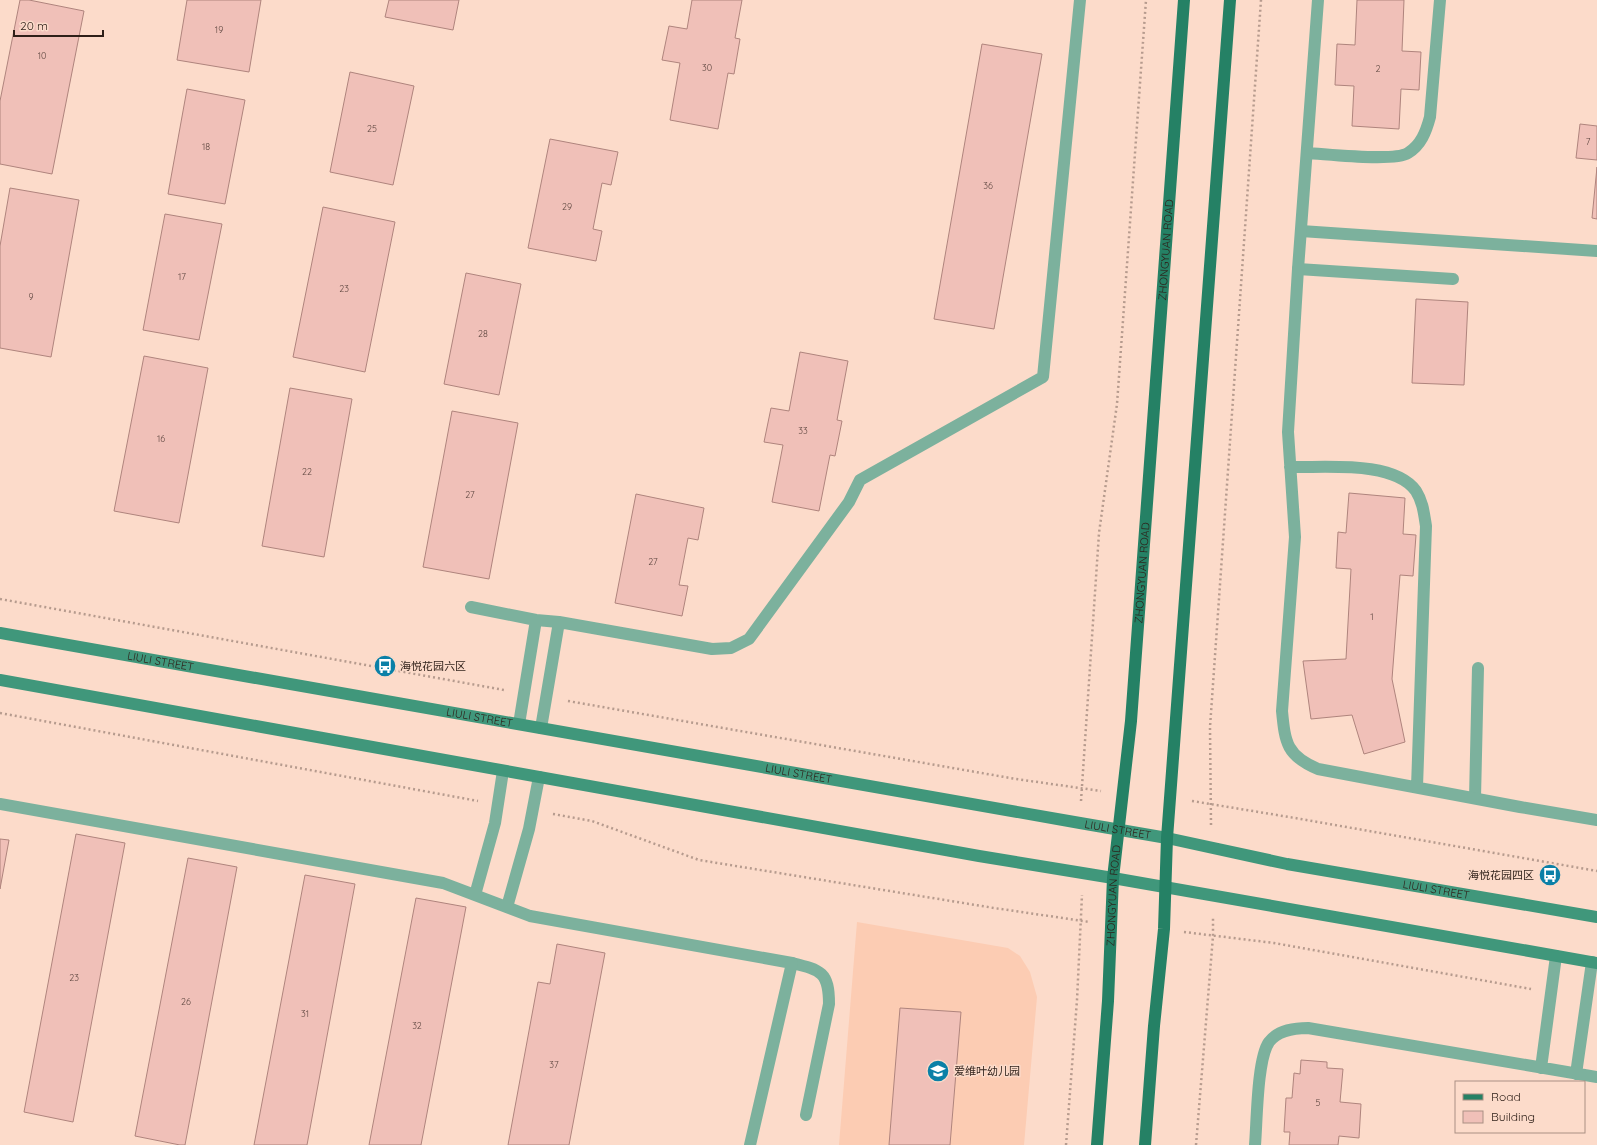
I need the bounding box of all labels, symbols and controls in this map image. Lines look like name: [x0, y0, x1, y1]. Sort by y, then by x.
scale bar: [14, 12, 103, 38]
text: 20 m: [20, 18, 48, 33]
house number: 19: [215, 24, 223, 35]
house number: 10: [38, 50, 46, 61]
house number: 30: [702, 62, 712, 73]
house number: 2: [1376, 63, 1381, 74]
house number: 25: [367, 123, 377, 134]
house number: 7: [1586, 136, 1591, 147]
house number: 18: [202, 141, 210, 152]
house number: 36: [983, 180, 993, 191]
street label: ZHONGYUAN ROAD: [1155, 199, 1176, 301]
house number: 29: [562, 201, 572, 212]
house number: 17: [178, 271, 186, 282]
house number: 23: [339, 283, 349, 294]
house number: 9: [28, 291, 34, 302]
house number: 28: [478, 328, 488, 339]
house number: 33: [798, 425, 808, 436]
house number: 16: [157, 433, 165, 444]
house number: 22: [302, 466, 312, 477]
house number: 27: [465, 489, 475, 500]
street label: ZHONGYUAN ROAD: [1131, 522, 1153, 624]
house number: 27: [648, 556, 658, 567]
house number: 1: [1370, 611, 1374, 622]
street label: LIULI STREET: [126, 649, 195, 674]
bus stop icon: 海悦花园六区: [372, 653, 398, 679]
place label: 海悦花园六区: [400, 659, 466, 673]
street label: LIULI STREET: [445, 705, 514, 730]
street label: LIULI STREET: [764, 761, 834, 786]
street label: LIULI STREET: [1083, 817, 1153, 842]
street label: ZHONGYUAN ROAD: [1103, 844, 1124, 946]
bus stop icon: 海悦花园四区: [1537, 862, 1563, 888]
place label: 海悦花园四区: [1468, 868, 1534, 882]
street label: LIULI STREET: [1402, 877, 1471, 902]
house number: 23: [69, 972, 79, 983]
house number: 26: [181, 996, 191, 1007]
house number: 31: [301, 1008, 309, 1019]
house number: 32: [412, 1020, 422, 1031]
school or university icon: 爱维叶幼儿园: [925, 1058, 951, 1084]
house number: 37: [549, 1059, 559, 1070]
place label: 爱维叶幼儿园: [954, 1064, 1020, 1078]
legend: [1455, 1081, 1585, 1133]
text: Road: [1491, 1089, 1521, 1104]
house number: 5: [1316, 1097, 1321, 1108]
text: Building: [1491, 1109, 1535, 1124]

